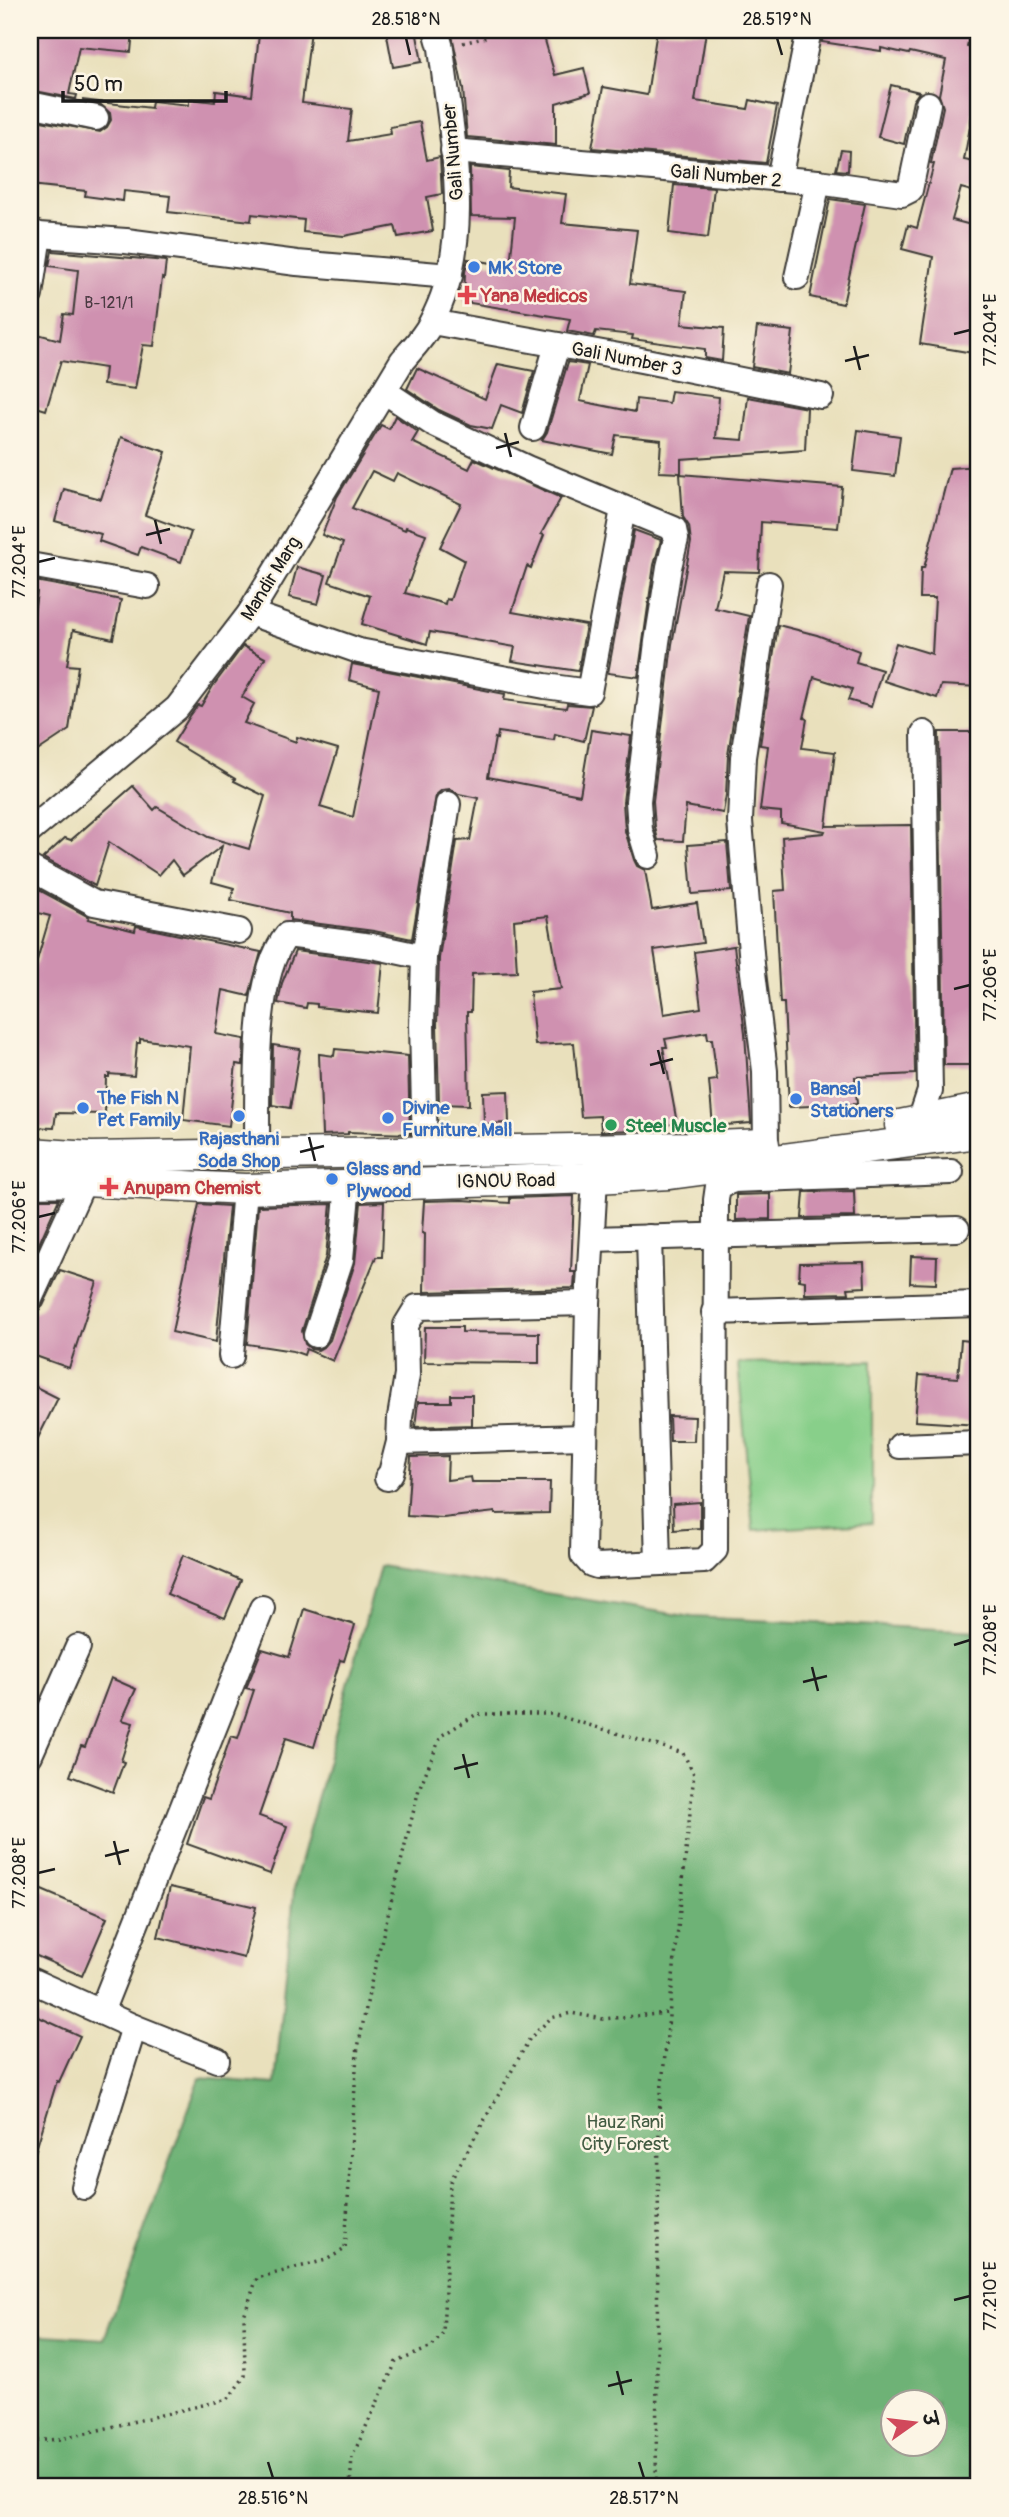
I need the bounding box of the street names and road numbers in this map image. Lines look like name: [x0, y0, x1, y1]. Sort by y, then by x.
street label: Gali Number: [437, 102, 469, 202]
street label: Gali Number 2: [669, 159, 783, 193]
street label: Gali Number 3: [569, 336, 684, 381]
street label: Mandir Marg: [235, 532, 306, 625]
street label: IGNOU Road: [456, 1168, 556, 1194]

